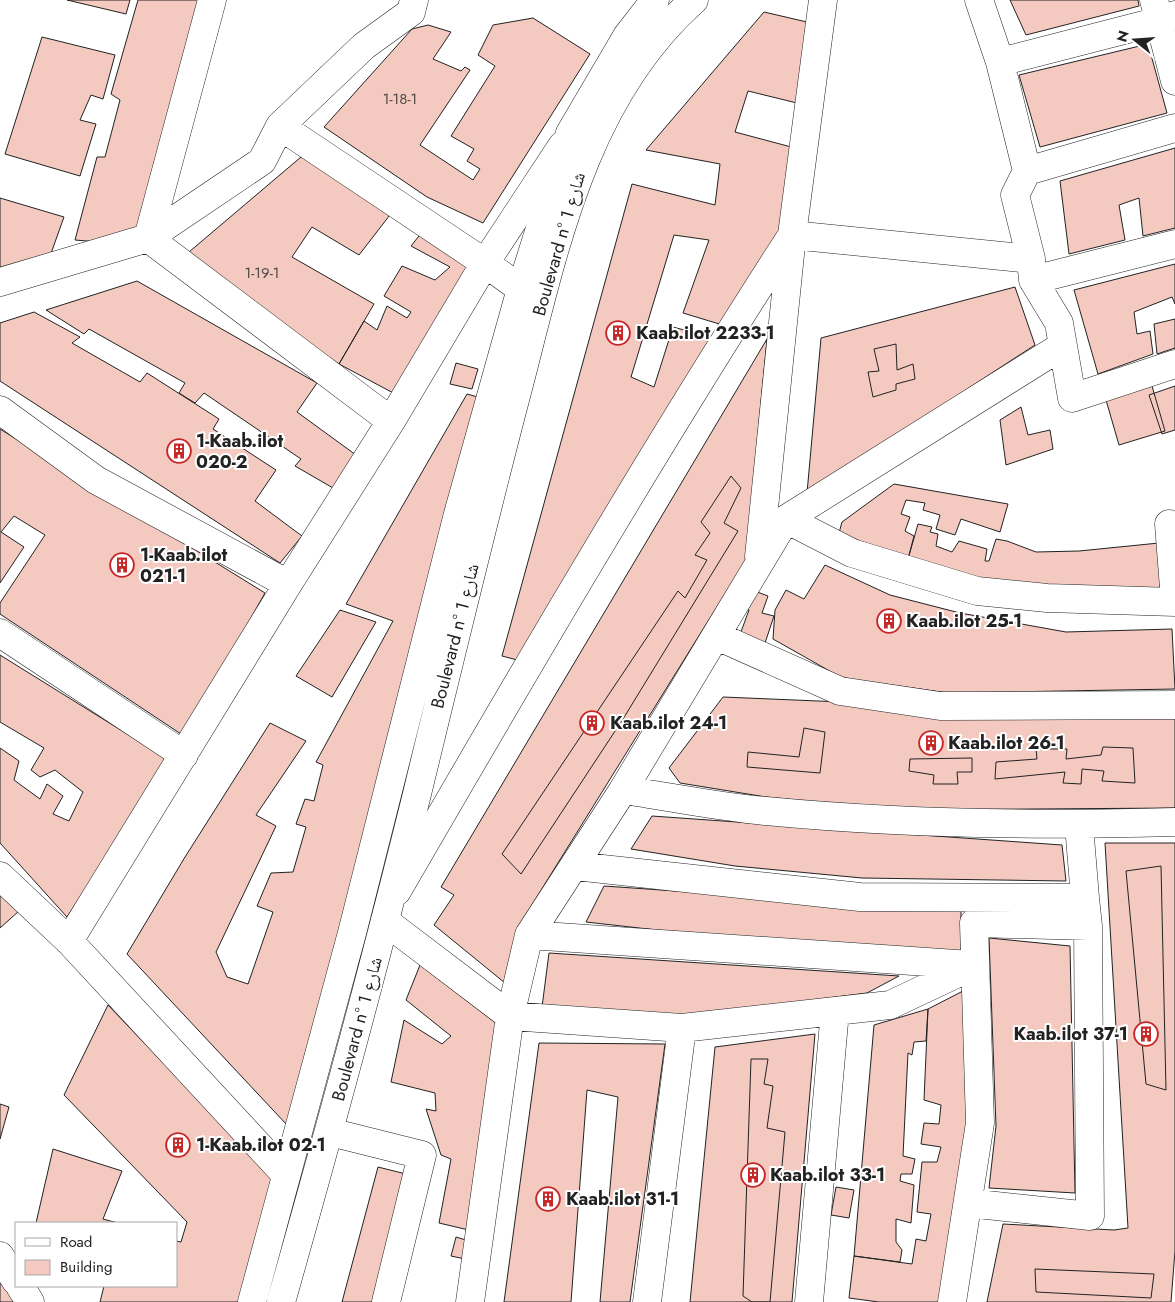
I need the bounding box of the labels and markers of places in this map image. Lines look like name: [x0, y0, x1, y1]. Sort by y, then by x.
building icon: Kaab.ilot 2233-1: [605, 320, 631, 346]
place label: Kaab.ilot 2233-1: [636, 320, 775, 346]
place label: 1-Kaab.ilot 020-2: [196, 428, 284, 475]
building icon: 1-Kaab.ilot 020-2: [166, 438, 192, 464]
place label: 1-Kaab.ilot 021-1: [140, 542, 228, 589]
building icon: 1-Kaab.ilot 021-1: [109, 552, 135, 578]
building icon: Kaab.ilot 25-1: [876, 608, 902, 634]
place label: Kaab.ilot 25-1: [906, 608, 1022, 634]
building icon: Kaab.ilot 24-1: [579, 710, 605, 736]
place label: Kaab.ilot 24-1: [610, 710, 727, 736]
building icon: Kaab.ilot 26-1: [918, 730, 944, 756]
place label: Kaab.ilot 26-1: [948, 730, 1065, 756]
place label: Kaab.ilot 37-1: [1014, 1021, 1128, 1047]
building icon: Kaab.ilot 37-1: [1133, 1021, 1159, 1047]
building icon: 1-Kaab.ilot 02-1: [165, 1132, 191, 1158]
place label: 1-Kaab.ilot 02-1: [196, 1132, 326, 1158]
building icon: Kaab.ilot 33-1: [740, 1162, 766, 1188]
place label: Kaab.ilot 33-1: [770, 1162, 885, 1188]
building icon: Kaab.ilot 31-1: [535, 1186, 561, 1212]
place label: Kaab.ilot 31-1: [566, 1186, 679, 1212]

